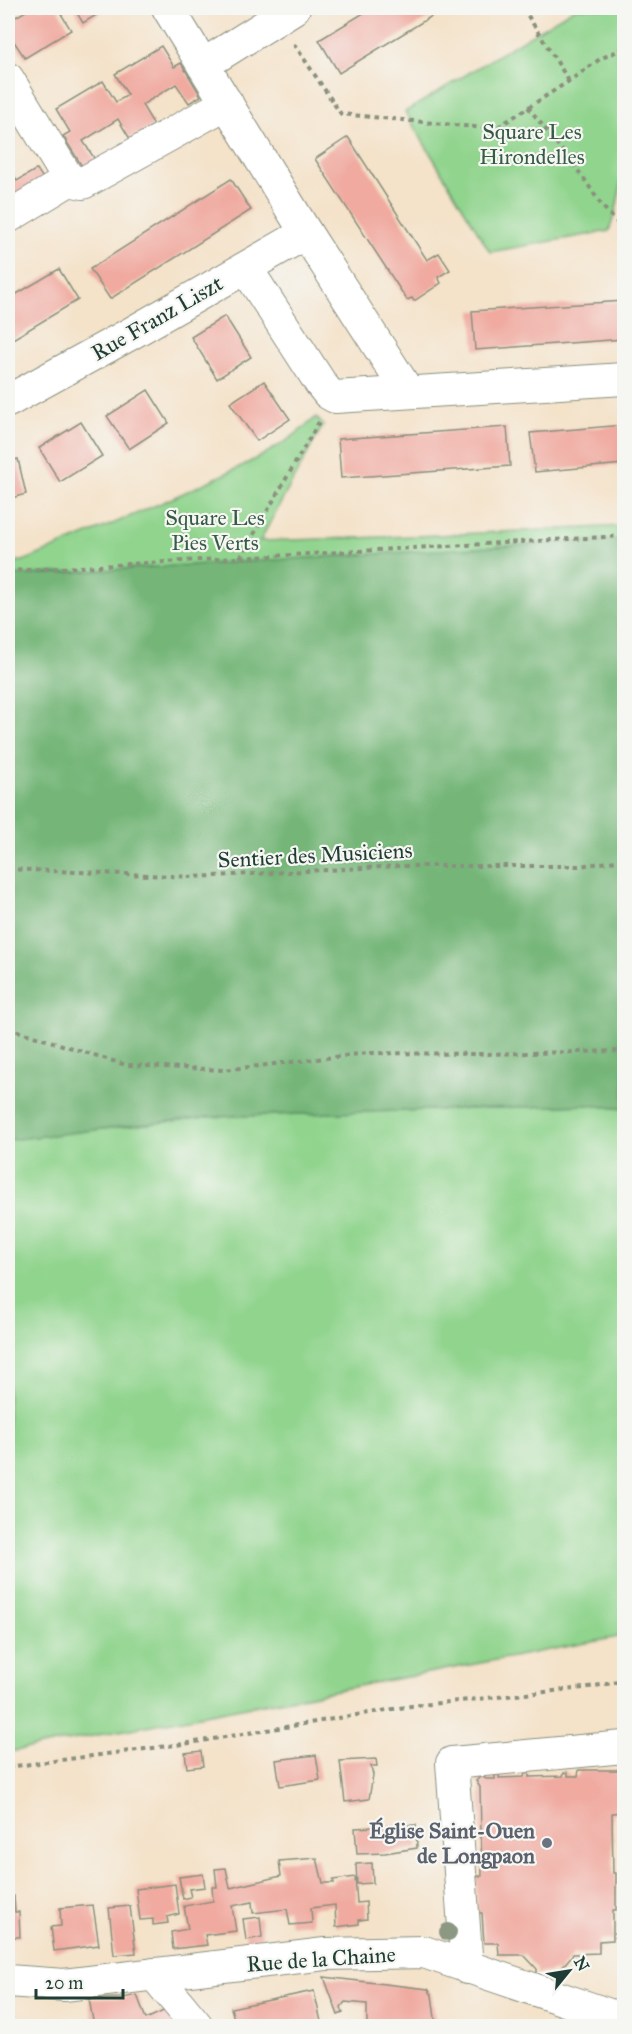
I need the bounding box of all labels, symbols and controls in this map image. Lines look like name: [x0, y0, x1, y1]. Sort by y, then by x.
park label: Square Les Hirondelles: [479, 118, 585, 170]
street label: Rue Franz Liszt: [86, 269, 228, 367]
park label: Square Les Pies Verts: [165, 504, 265, 556]
street label: Sentier des Musiciens: [217, 836, 413, 874]
place label: Église Saint-Ouen de Longpaon: [369, 1817, 535, 1869]
marker: Église Saint-Ouen de Longpaon: [540, 1836, 554, 1850]
street label: Rue de la Chaine: [246, 1940, 396, 1978]
north arrow: [539, 1941, 599, 2001]
text: N: [570, 1953, 593, 1975]
scale bar: [36, 1962, 123, 2000]
text: 20 m: [45, 1972, 83, 1994]

